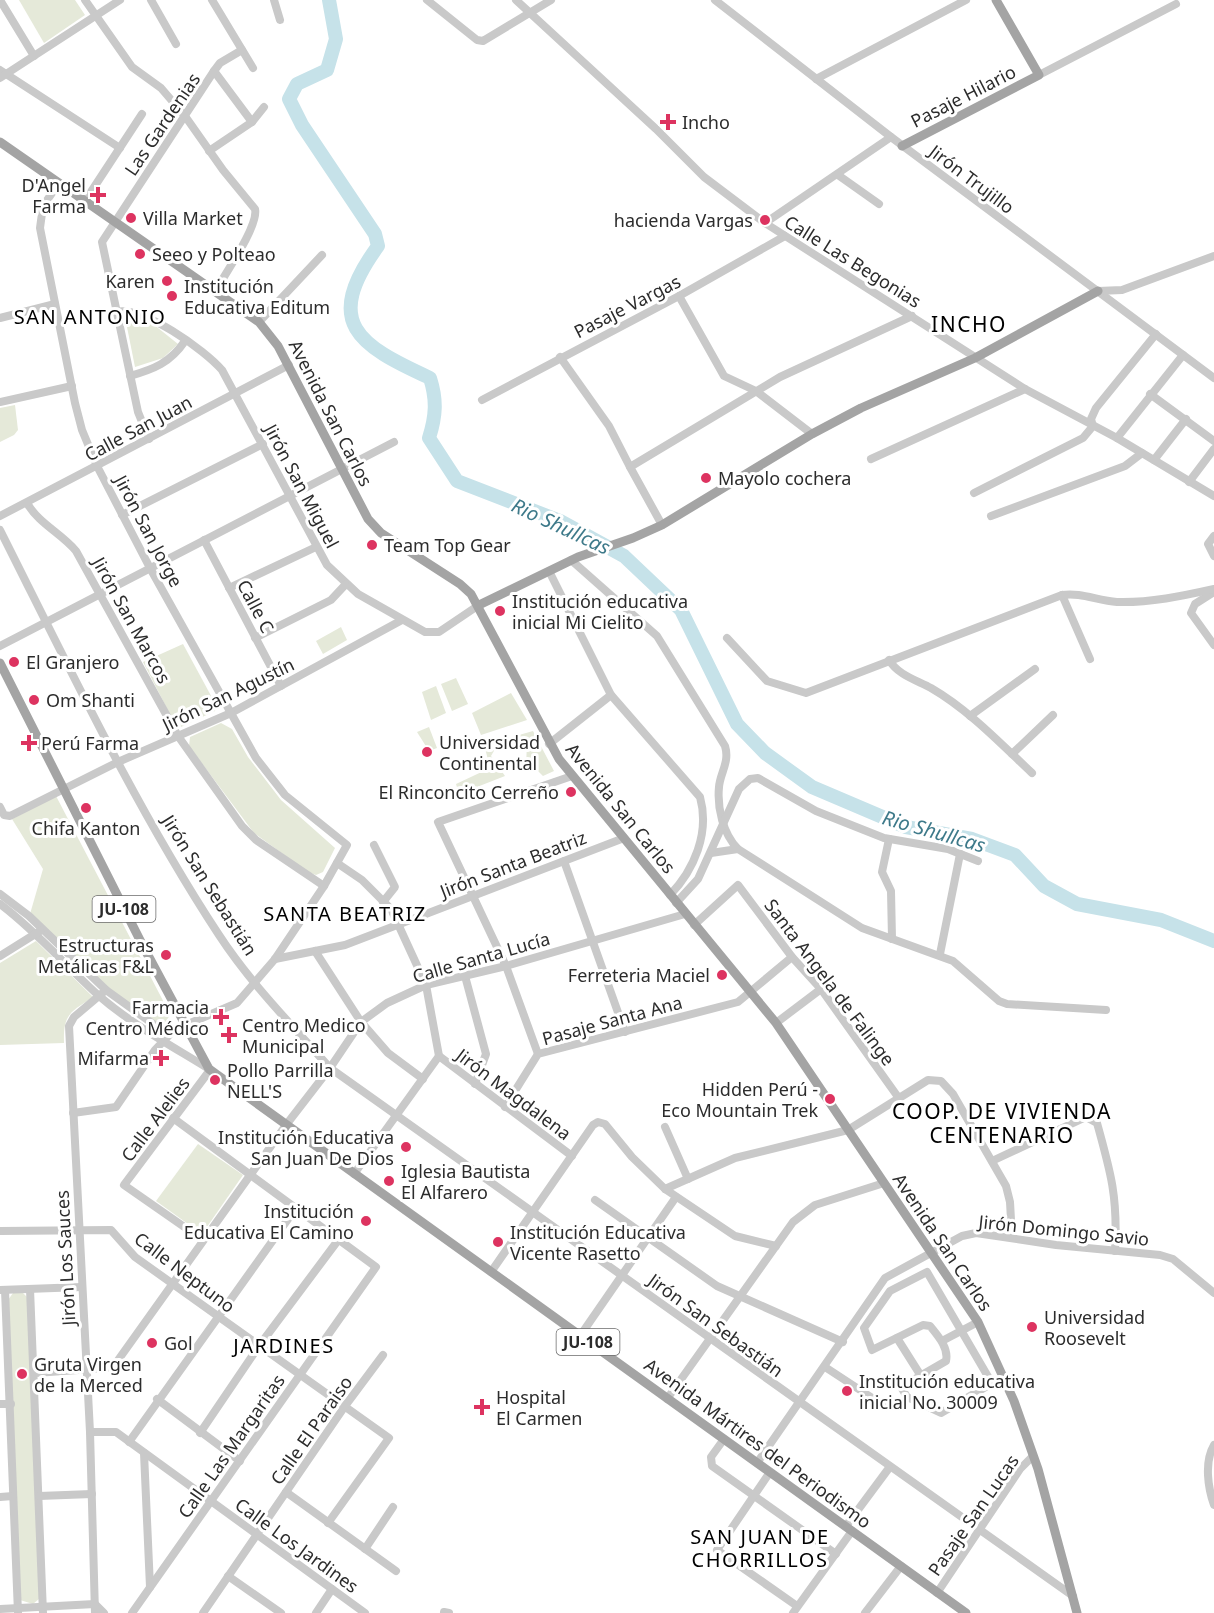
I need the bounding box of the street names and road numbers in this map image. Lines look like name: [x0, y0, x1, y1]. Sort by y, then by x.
street label: Pasaje Hilario: [906, 59, 1020, 133]
street label: Las Gardenias: [119, 68, 205, 180]
street label: Jirón Trujillo: [923, 138, 1019, 219]
street label: Calle Las Begonias: [780, 209, 926, 313]
street label: Pasaje Vargas: [570, 269, 684, 343]
street label: Avenida San Carlos: [284, 336, 378, 490]
street label: Calle San Juan: [80, 390, 196, 466]
street label: Jirón San Miguel: [258, 418, 345, 552]
street label: Jirón San Jorge: [109, 469, 189, 591]
street label: Jirón San Marcos: [86, 551, 177, 687]
street label: Calle C: [232, 575, 280, 637]
street label: Jirón San Agustín: [156, 652, 298, 737]
street label: Avenida San Carlos: [561, 738, 681, 878]
street label: Jirón San Sebastián: [156, 809, 263, 960]
street label: Jirón Santa Beatriz: [435, 825, 590, 904]
street label: Santa Angela de Falinge: [759, 894, 901, 1070]
road number: JU-108: [92, 896, 156, 922]
street label: Calle Santa Lucía: [409, 926, 553, 988]
street label: Pasaje Santa Ana: [539, 990, 685, 1050]
street label: Jirón Magdalena: [450, 1042, 576, 1145]
street label: Calle Alelies: [115, 1072, 195, 1166]
street label: Avenida San Carlos: [888, 1168, 998, 1316]
street label: Jirón Los Sauces: [49, 1190, 81, 1328]
street label: Jirón Domingo Savio: [976, 1209, 1150, 1251]
street label: Calle Neptuno: [130, 1226, 240, 1318]
street label: Jirón San Sebastián: [642, 1267, 788, 1382]
road number: JU-108: [556, 1329, 620, 1355]
street label: Avenida Mártires del Periodismo: [640, 1353, 876, 1533]
street label: Calle Las Margaritas: [172, 1369, 290, 1523]
street label: Calle El Paraiso: [265, 1371, 357, 1489]
street label: Pasaje San Lucas: [922, 1450, 1024, 1580]
street label: Calle Los Jardines: [231, 1492, 363, 1598]

